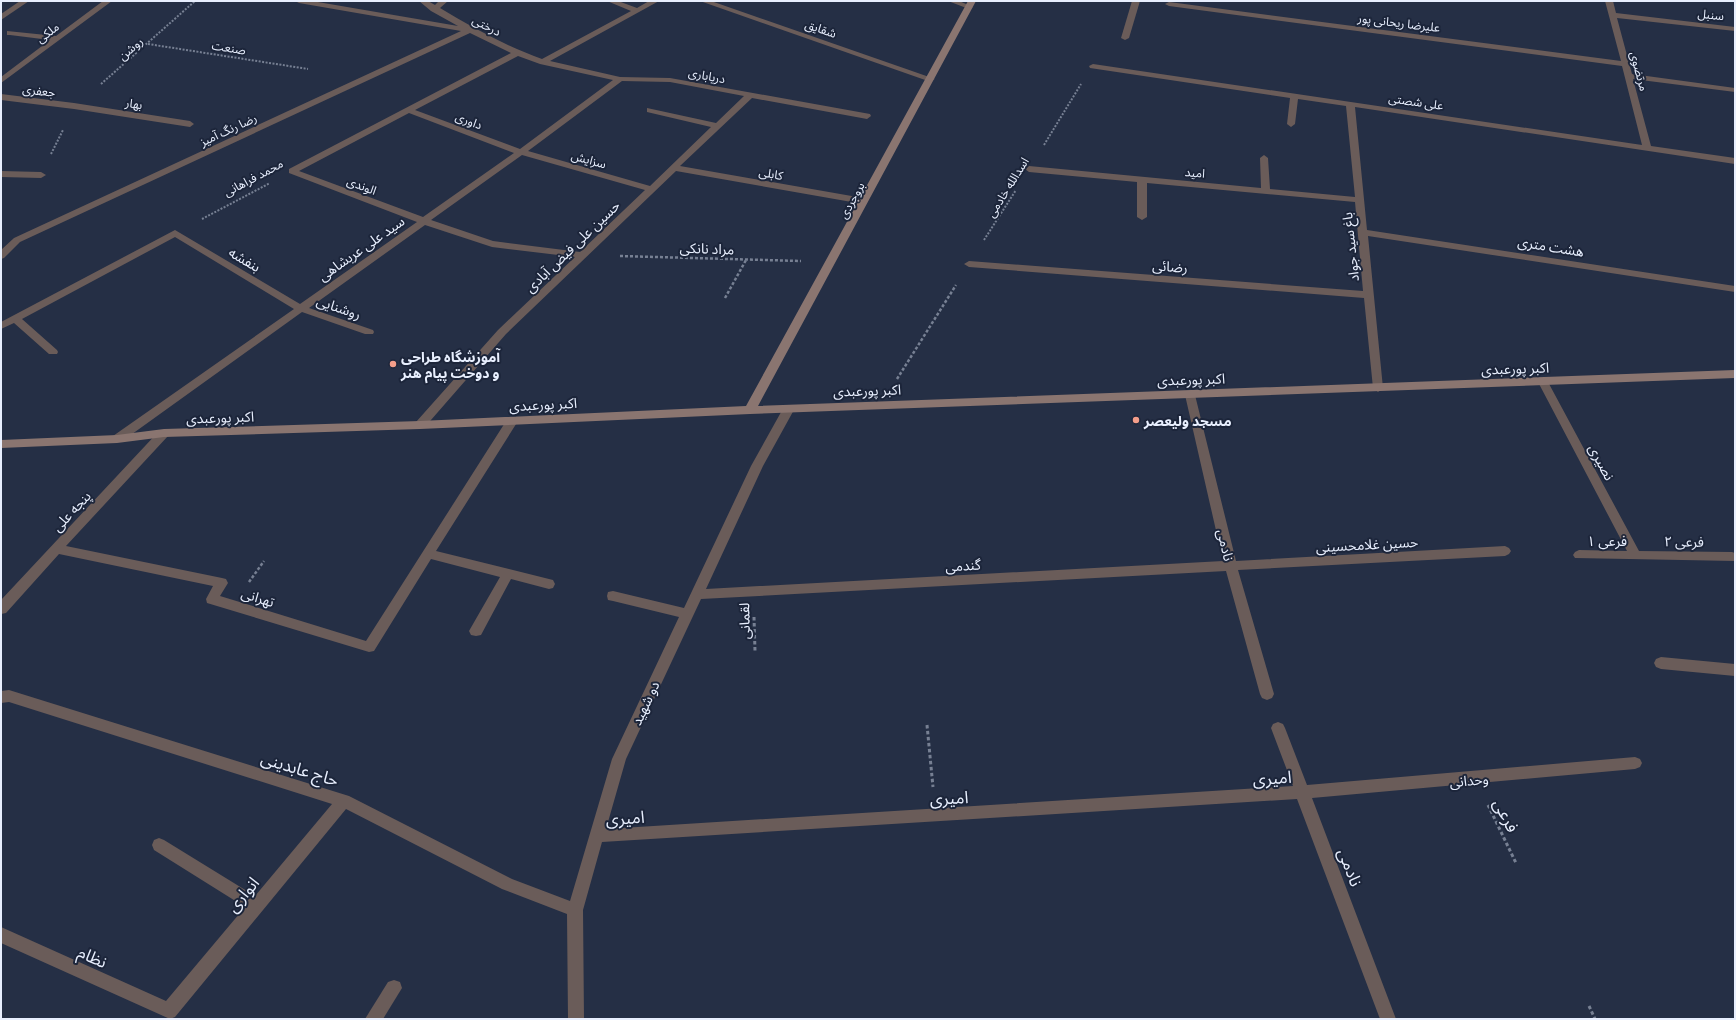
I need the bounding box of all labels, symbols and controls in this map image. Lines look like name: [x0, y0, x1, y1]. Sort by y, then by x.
street label: سنبل: [1697, 6, 1725, 23]
street label: علیرضا ریحانی پور: [1356, 10, 1441, 36]
street label: درختی: [470, 12, 504, 39]
street label: شقایق: [803, 16, 838, 42]
street label: ملکی: [33, 19, 62, 46]
street label: روشن: [115, 34, 146, 63]
street label: صنعت: [211, 37, 247, 57]
street label: مرتضوی: [1627, 50, 1652, 93]
street label: دریاباری: [687, 65, 727, 87]
street label: جعفری: [22, 81, 56, 100]
street label: علی شصتی: [1388, 90, 1444, 113]
street label: بهار: [123, 95, 144, 112]
street label: داوری: [453, 109, 485, 132]
street label: رضا رنگ آمیز: [196, 110, 259, 150]
street label: سزایش: [570, 147, 608, 172]
street label: اسدالله خادمی: [983, 154, 1032, 220]
street label: محمد فراهانی: [221, 156, 285, 199]
street label: کابلی: [758, 164, 785, 183]
street label: امید: [1184, 164, 1206, 181]
street label: الوندی: [345, 173, 379, 198]
street label: بروجردی: [835, 179, 868, 221]
street label: حسین علی فیض آبادی: [521, 196, 624, 296]
street label: باغ سید جواد: [1338, 211, 1365, 283]
street label: سید علی عربشاهی: [314, 212, 408, 285]
street label: هشت متری: [1516, 232, 1585, 261]
street label: مراد نانکی: [679, 239, 735, 258]
street label: بنفشه: [226, 243, 264, 275]
street label: رضائی: [1152, 256, 1188, 277]
street label: روشنایی: [314, 292, 363, 323]
place label: آموزشگاه طراحی و دوخت پیام هنر: [400, 348, 501, 384]
street label: اکبر پورعبدی: [1481, 358, 1549, 380]
marker: آموزشگاه طراحی و دوخت پیام هنر: [388, 359, 398, 369]
street label: اکبر پورعبدی: [1157, 369, 1225, 391]
street label: اکبر پورعبدی: [833, 380, 901, 402]
street label: اکبر پورعبدی: [509, 394, 578, 416]
street label: اکبر پورعبدی: [186, 407, 254, 429]
place label: مسجد ولیعصر: [1143, 412, 1232, 430]
marker: مسجد ولیعصر: [1131, 415, 1141, 425]
street label: نصیری: [1585, 441, 1619, 484]
street label: پنجه علی: [48, 487, 96, 536]
street label: نادمی: [1213, 527, 1238, 563]
street label: فرعی ۱: [1587, 532, 1627, 550]
street label: فرعی ۲: [1664, 532, 1704, 551]
street label: حسین غلامحسینی: [1315, 533, 1419, 556]
street label: گندمی: [945, 556, 982, 575]
street label: تهرانی: [239, 584, 277, 611]
street label: لقمانی: [735, 602, 754, 640]
street label: دو شهید: [627, 678, 664, 728]
street label: حاج عابدینی: [258, 747, 341, 793]
street label: امیری: [1252, 766, 1292, 790]
street label: وحدانی: [1449, 770, 1489, 791]
street label: امیری: [929, 786, 969, 810]
street label: فرعی: [1488, 795, 1524, 836]
street label: امیری: [605, 806, 645, 830]
street label: نادمی: [1333, 845, 1367, 890]
street label: انواری: [222, 872, 264, 917]
street label: نظام: [74, 941, 111, 975]

